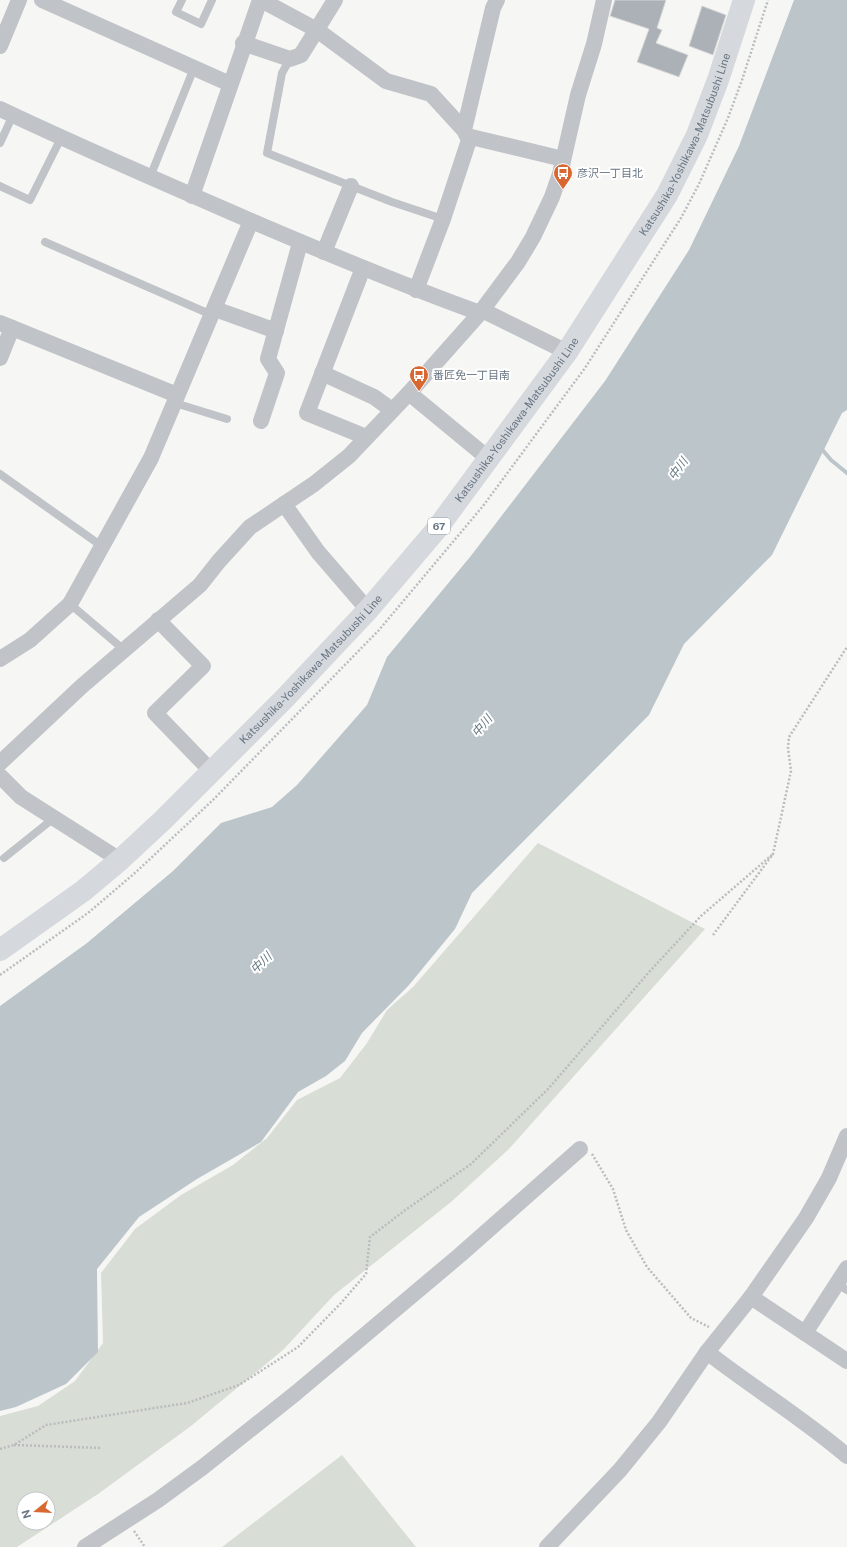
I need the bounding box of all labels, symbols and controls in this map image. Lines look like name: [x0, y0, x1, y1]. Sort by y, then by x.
street label: Katsushika-Yoshikawa-Matsubushi Line: [637, 51, 732, 238]
bus stop icon: 彦沢一丁目北: [552, 162, 574, 190]
place label: 彦沢一丁目北: [577, 167, 643, 179]
street label: Katsushika-Yoshikawa-Matsubushi Line: [453, 335, 581, 504]
bus stop icon: 番匠免一丁目南: [408, 364, 430, 392]
place label: 番匠免一丁目南: [433, 369, 510, 381]
water label: 中川: [665, 454, 692, 483]
road number: 67: [428, 518, 450, 534]
street label: Katsushika-Yoshikawa-Matsubushi Line: [237, 592, 384, 746]
water label: 中川: [469, 711, 496, 740]
water label: 中川: [247, 948, 276, 976]
north arrow: [16, 1491, 56, 1531]
text: N: [19, 1508, 34, 1520]

